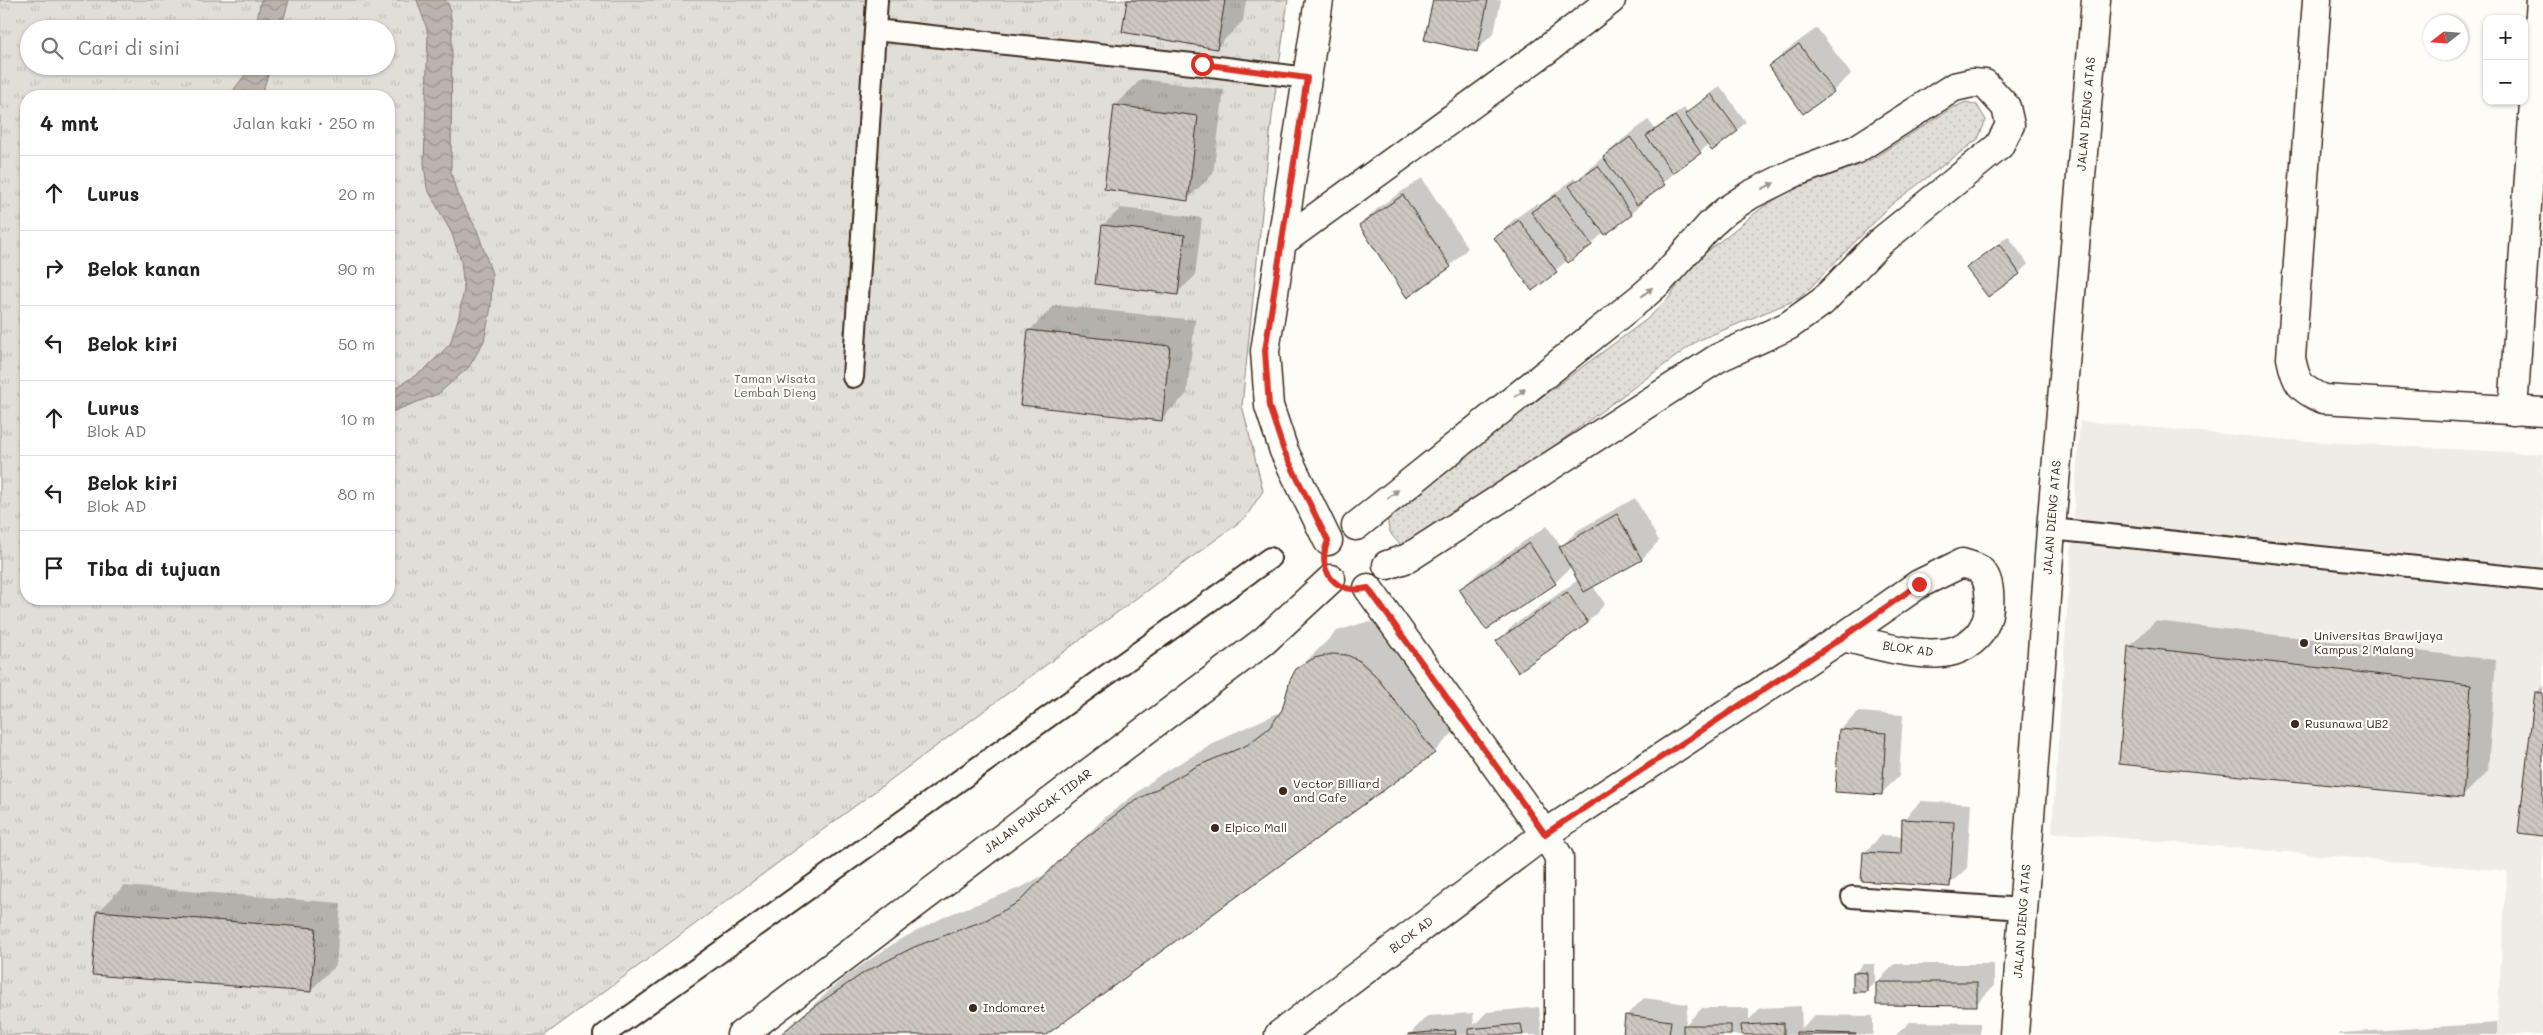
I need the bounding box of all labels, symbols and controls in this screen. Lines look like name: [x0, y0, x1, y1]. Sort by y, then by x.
north arrow: [2423, 15, 2468, 60]
map controls: [2483, 15, 2528, 105]
button: +: [2483, 15, 2528, 60]
search box: [20, 20, 395, 75]
icon: search: [38, 34, 66, 62]
text: Cari di sini: [78, 35, 180, 60]
route start: [1191, 53, 1214, 76]
street label: JALAN DIENG ATAS: [2073, 56, 2098, 171]
button: −: [2483, 60, 2528, 105]
text: 4 mnt: [40, 109, 99, 136]
text: Jalan kaki · 250 m: [233, 112, 375, 133]
icon: ahead: [40, 179, 68, 207]
text: Lurus: [87, 181, 139, 206]
one-way arrow: [1761, 182, 1776, 190]
text: 20 m: [338, 183, 375, 204]
icon: right: [40, 254, 68, 282]
text: Belok kanan: [87, 256, 200, 281]
text: 90 m: [338, 258, 375, 279]
one-way arrow: [1641, 286, 1654, 297]
icon: left: [40, 329, 68, 357]
text: Belok kiri: [87, 331, 178, 356]
text: 50 m: [338, 333, 375, 354]
park label: Taman Wisata Lembah Dieng: [734, 370, 816, 400]
one-way arrow: [1513, 388, 1526, 399]
text: Lurus: [87, 395, 139, 420]
icon: ahead: [40, 404, 68, 432]
text: 10 m: [340, 408, 375, 429]
text: Blok AD: [87, 420, 146, 441]
street label: JALAN DIENG ATAS: [2039, 459, 2064, 575]
text: Belok kiri: [87, 470, 178, 495]
icon: left: [40, 479, 68, 507]
text: 80 m: [338, 483, 375, 504]
one-way arrow: [1386, 489, 1399, 500]
text: Blok AD: [87, 495, 146, 516]
icon: arrive: [40, 554, 68, 582]
text: Tiba di tujuan: [87, 556, 220, 581]
route end: [1908, 573, 1931, 596]
place label: Universitas Brawijaya Kampus 2 Malang: [2314, 627, 2443, 657]
street label: BLOK AD: [1882, 637, 1934, 659]
marker: Universitas Brawijaya Kampus 2 Malang: [2298, 637, 2310, 649]
place label: Rusunawa UB2: [2305, 715, 2389, 731]
marker: Rusunawa UB2: [2289, 718, 2301, 730]
street label: JALAN PUNCAK TIDAR: [981, 765, 1095, 856]
place label: Vector Billiard and Cafe: [1293, 775, 1380, 805]
marker: Vector Billiard and Cafe: [1277, 785, 1289, 797]
place label: Elpico Mall: [1225, 819, 1287, 835]
marker: Elpico Mall: [1209, 822, 1221, 834]
street label: JALAN DIENG ATAS: [2009, 863, 2033, 979]
street label: BLOK AD: [1386, 912, 1436, 956]
place label: Indomaret: [983, 999, 1045, 1015]
marker: Indomaret: [967, 1002, 979, 1014]

